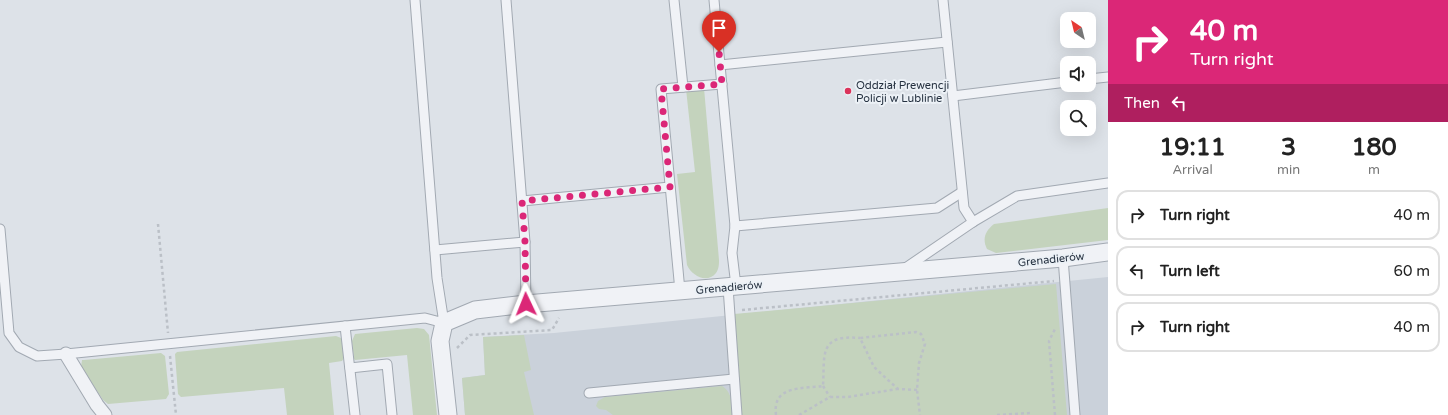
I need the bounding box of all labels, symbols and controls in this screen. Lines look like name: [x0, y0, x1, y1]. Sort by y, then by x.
pin: [702, 11, 736, 52]
north arrow: [1060, 12, 1096, 48]
map controls: [1060, 12, 1096, 136]
text: 40 m: [1190, 14, 1258, 48]
icon: right: [1124, 16, 1176, 68]
icon: arrive: [708, 17, 730, 39]
text: Turn right: [1190, 48, 1274, 70]
button: sound: [1060, 56, 1096, 92]
place label: Oddział Prewencji Policji w Lublinie: [856, 79, 949, 105]
marker: Oddział Prewencji Policji w Lublinie: [843, 86, 853, 96]
icon: left: [1168, 92, 1190, 114]
text: Then: [1124, 94, 1160, 112]
button: search: [1060, 100, 1096, 136]
text: 19:11: [1159, 133, 1226, 162]
text: 3: [1281, 133, 1296, 162]
text: 180: [1351, 133, 1397, 162]
text: Arrival: [1172, 162, 1213, 178]
text: min: [1277, 162, 1300, 178]
text: m: [1368, 162, 1380, 178]
icon: right: [1126, 204, 1148, 226]
text: Turn right: [1160, 206, 1230, 224]
text: 40 m: [1393, 206, 1430, 224]
street label: Grenadierów: [1017, 250, 1085, 269]
icon: left: [1126, 260, 1148, 282]
text: Turn left: [1160, 262, 1220, 280]
text: 60 m: [1393, 262, 1430, 280]
street label: Grenadierów: [695, 278, 763, 297]
position arrow: [505, 283, 547, 325]
icon: right: [1126, 316, 1148, 338]
text: Turn right: [1160, 318, 1230, 336]
text: 40 m: [1393, 318, 1430, 336]

